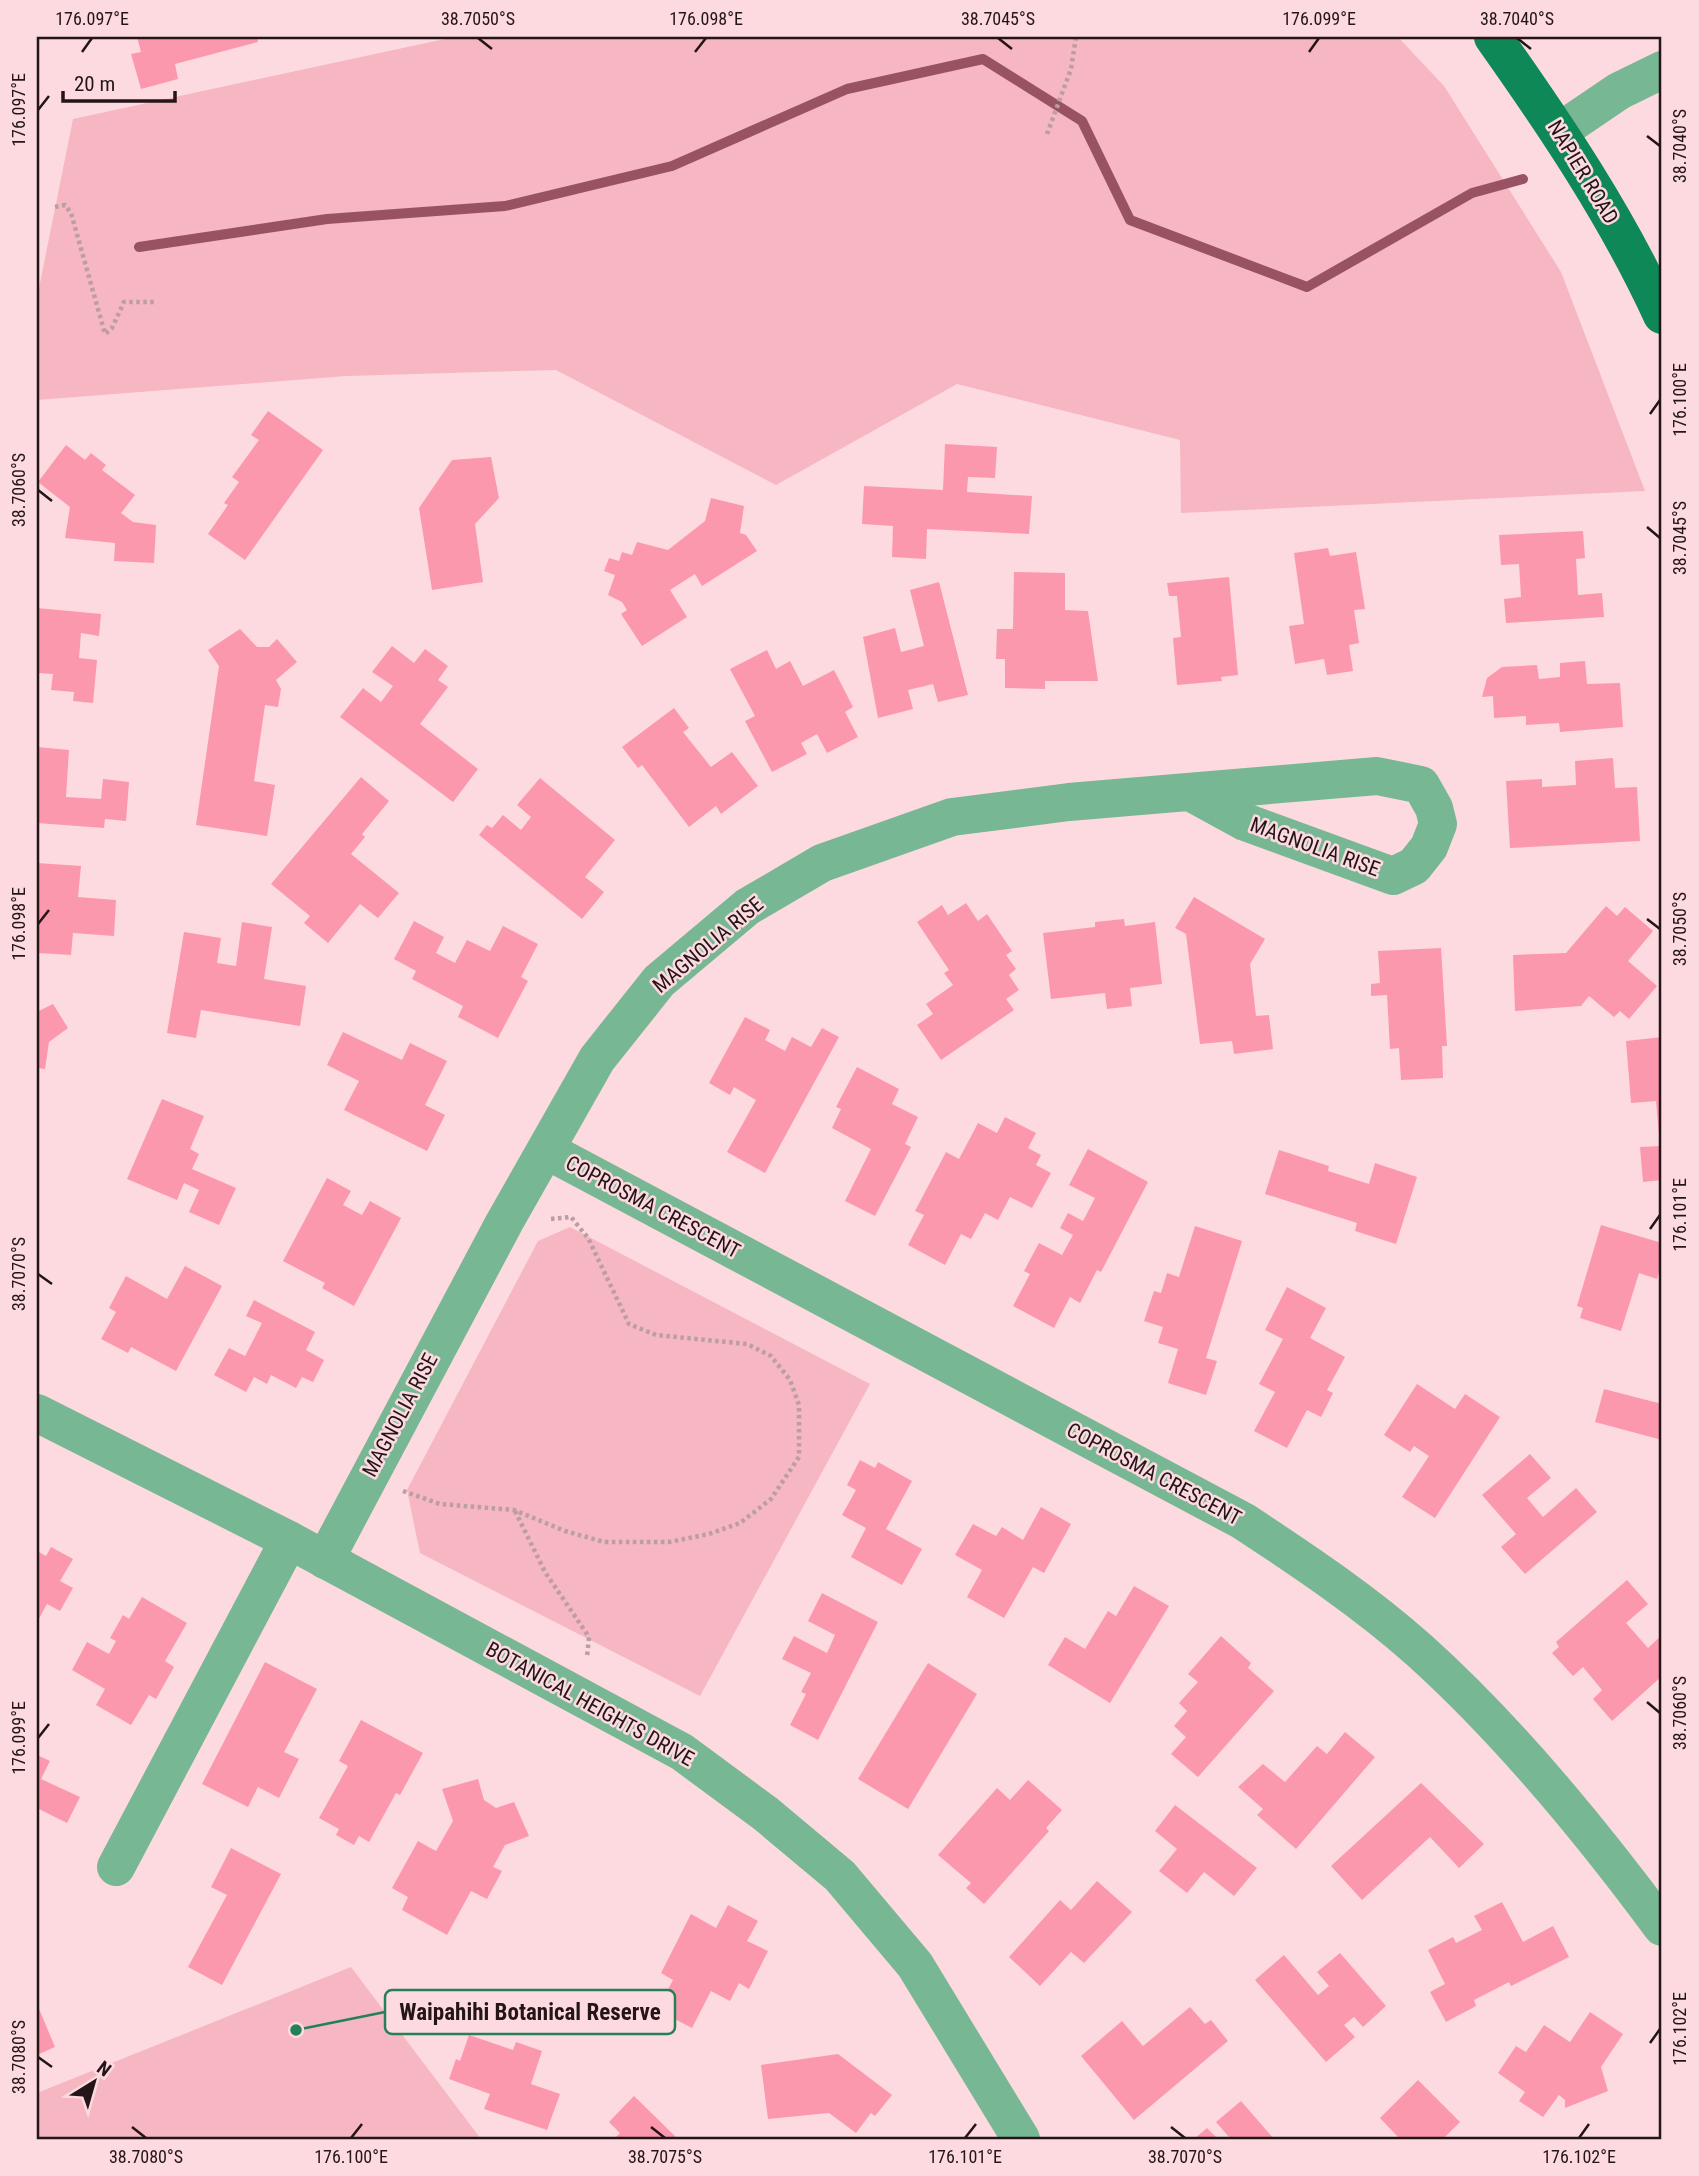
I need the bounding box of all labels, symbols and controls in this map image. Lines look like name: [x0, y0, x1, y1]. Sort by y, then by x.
text: 176.097°E: [55, 8, 129, 29]
text: 38.7050°S: [441, 8, 515, 29]
text: 176.098°E: [669, 8, 743, 29]
text: 38.7045°S: [961, 8, 1035, 29]
text: 176.099°E: [1282, 8, 1356, 29]
text: 38.7040°S: [1480, 8, 1554, 29]
scale bar: [63, 60, 175, 104]
text: 20 m: [74, 72, 115, 96]
text: 176.097°E: [8, 73, 29, 147]
text: 38.7040°S: [1669, 109, 1690, 183]
street label: NAPIER ROAD: [1543, 116, 1623, 228]
text: 176.100°E: [1669, 363, 1690, 437]
text: 38.7060°S: [8, 453, 29, 527]
text: 38.7045°S: [1669, 501, 1690, 575]
street label: MAGNOLIA RISE: [1247, 812, 1383, 882]
text: 176.098°E: [8, 887, 29, 961]
street label: MAGNOLIA RISE: [648, 892, 768, 998]
text: 38.7050°S: [1669, 892, 1690, 966]
street label: COPROSMA CRESCENT: [562, 1151, 744, 1263]
text: 176.101°E: [1669, 1178, 1690, 1252]
text: 38.7070°S: [8, 1237, 29, 1311]
street label: MAGNOLIA RISE: [357, 1349, 443, 1481]
street label: COPROSMA CRESCENT: [1063, 1418, 1245, 1530]
street label: BOTANICAL HEIGHTS DRIVE: [482, 1637, 698, 1771]
text: 38.7060°S: [1669, 1676, 1690, 1750]
text: 176.099°E: [8, 1701, 29, 1775]
callout: Waipahihi Botanical Reserve: [385, 1990, 675, 2034]
text: 176.102°E: [1669, 1992, 1690, 2066]
text: Waipahihi Botanical Reserve: [399, 1999, 661, 2026]
text: 38.7080°S: [8, 2020, 29, 2094]
north arrow: [60, 2046, 130, 2116]
text: N: [92, 2056, 115, 2082]
text: 38.7080°S: [109, 2146, 183, 2167]
text: 176.100°E: [314, 2146, 388, 2167]
text: 38.7075°S: [628, 2146, 702, 2167]
text: 176.101°E: [928, 2146, 1002, 2167]
text: 38.7070°S: [1148, 2146, 1222, 2167]
text: 176.102°E: [1542, 2146, 1616, 2167]

